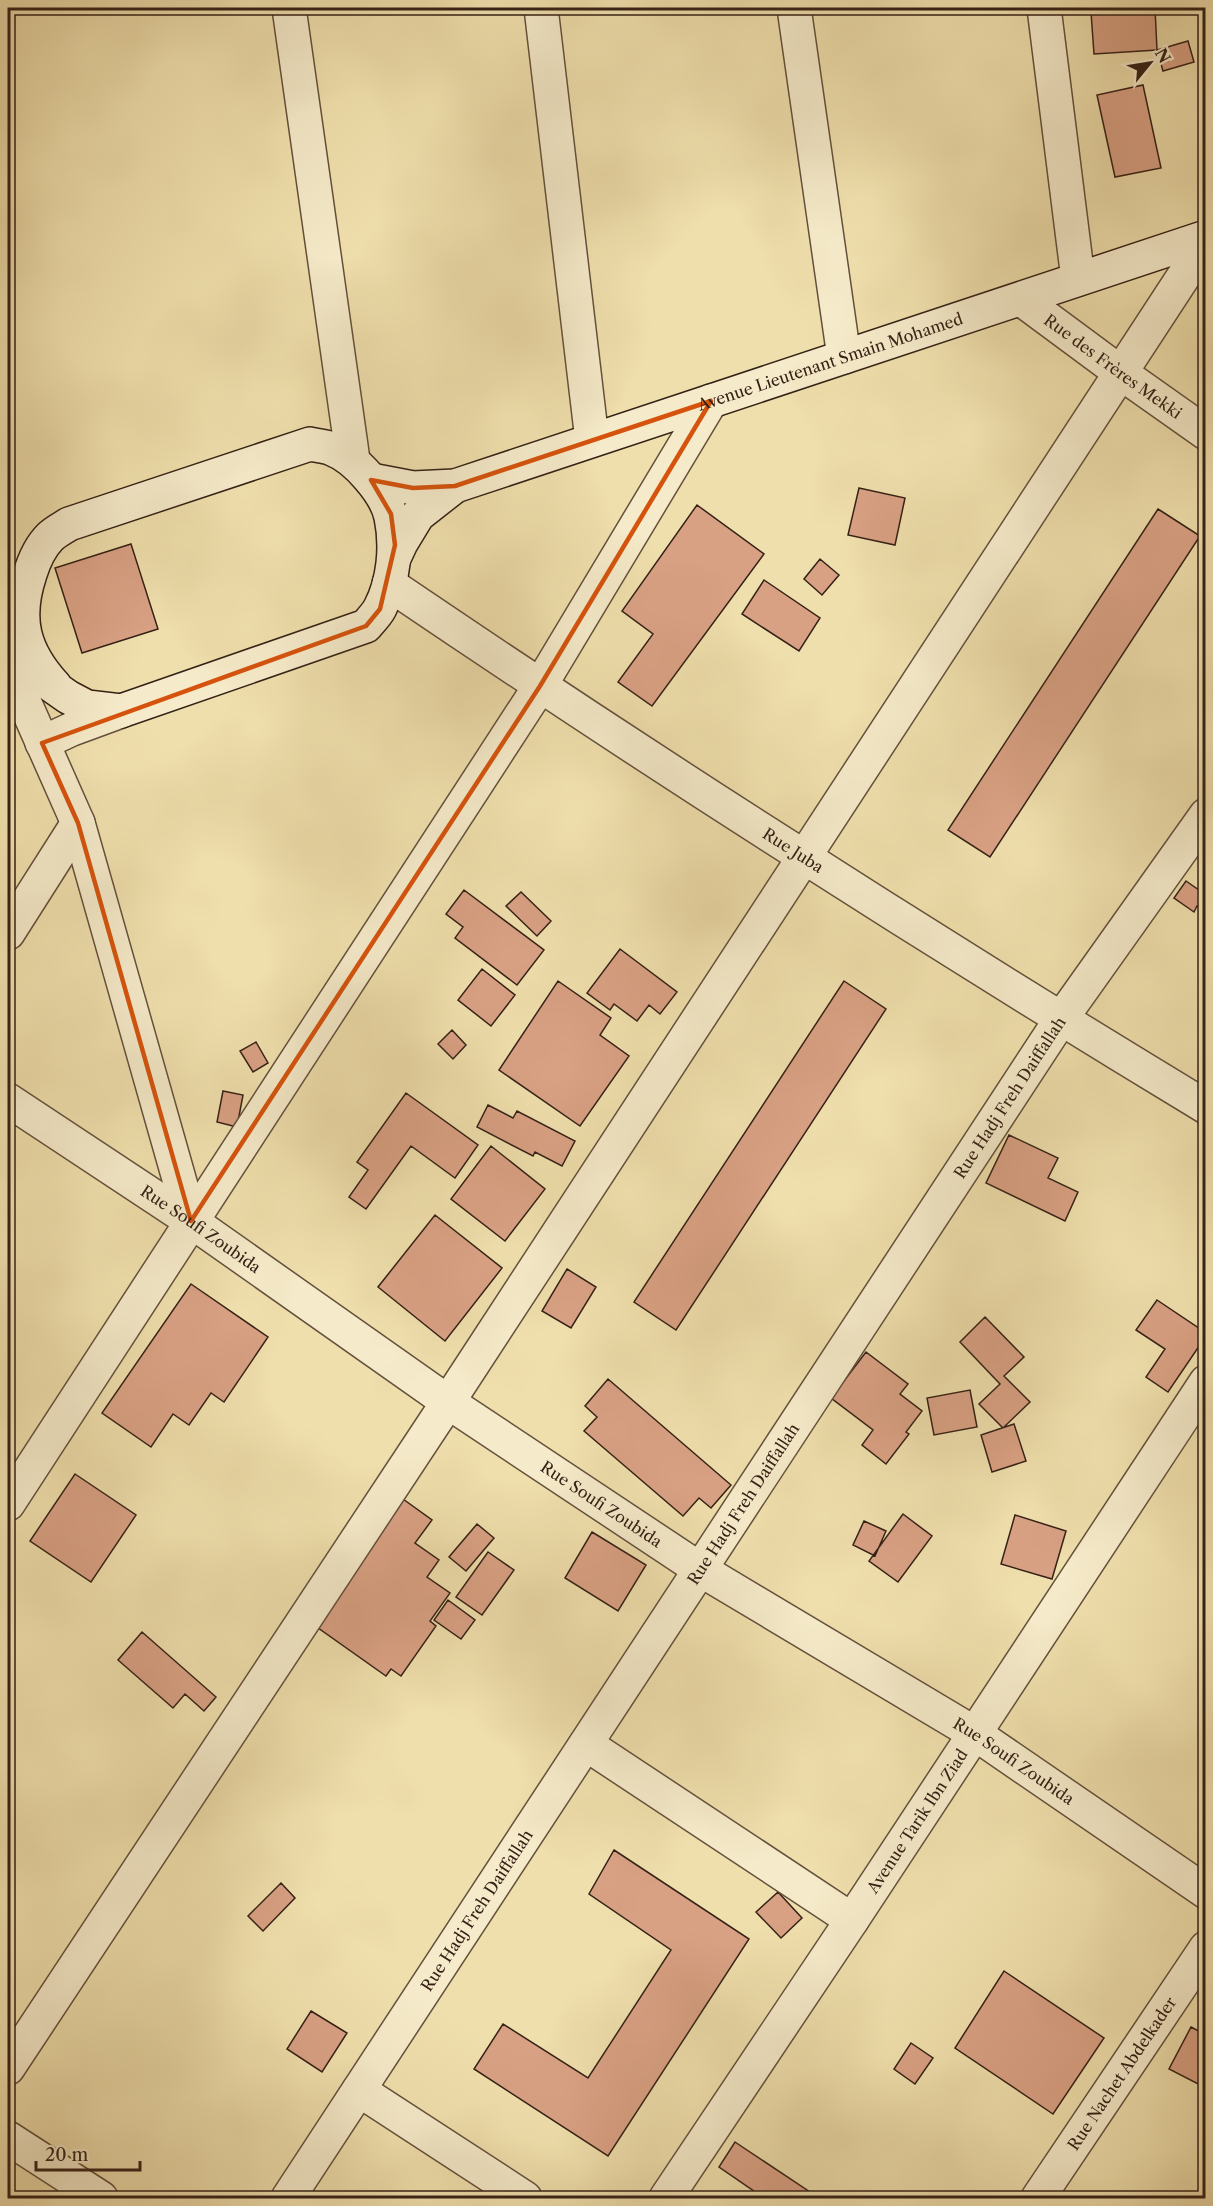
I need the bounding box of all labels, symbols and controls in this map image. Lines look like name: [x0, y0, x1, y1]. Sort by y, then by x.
north arrow: [1120, 33, 1180, 93]
text: N: [1151, 44, 1175, 67]
street label: Avenue Lieutenant Smain Mohamed: [694, 308, 966, 415]
street label: Rue des Frères Mekki: [1040, 310, 1186, 423]
street label: Rue Juba: [759, 823, 828, 877]
street label: Rue Hadj Freh Daiffallah: [949, 1013, 1070, 1182]
street label: Rue Soufi Zoubida: [137, 1181, 265, 1278]
street label: Rue Hadj Freh Daiffallah: [683, 1419, 803, 1589]
street label: Rue Soufi Zoubida: [537, 1456, 667, 1552]
street label: Rue Soufi Zoubida: [950, 1713, 1079, 1809]
street label: Avenue Tarik Ibn Ziad: [862, 1745, 972, 1898]
street label: Rue Hadj Freh Daiffallah: [416, 1826, 537, 1995]
street label: Rue Nachet Abdelkader: [1063, 1993, 1180, 2154]
scale bar: [36, 2134, 140, 2172]
text: 20 m: [45, 2144, 89, 2166]

